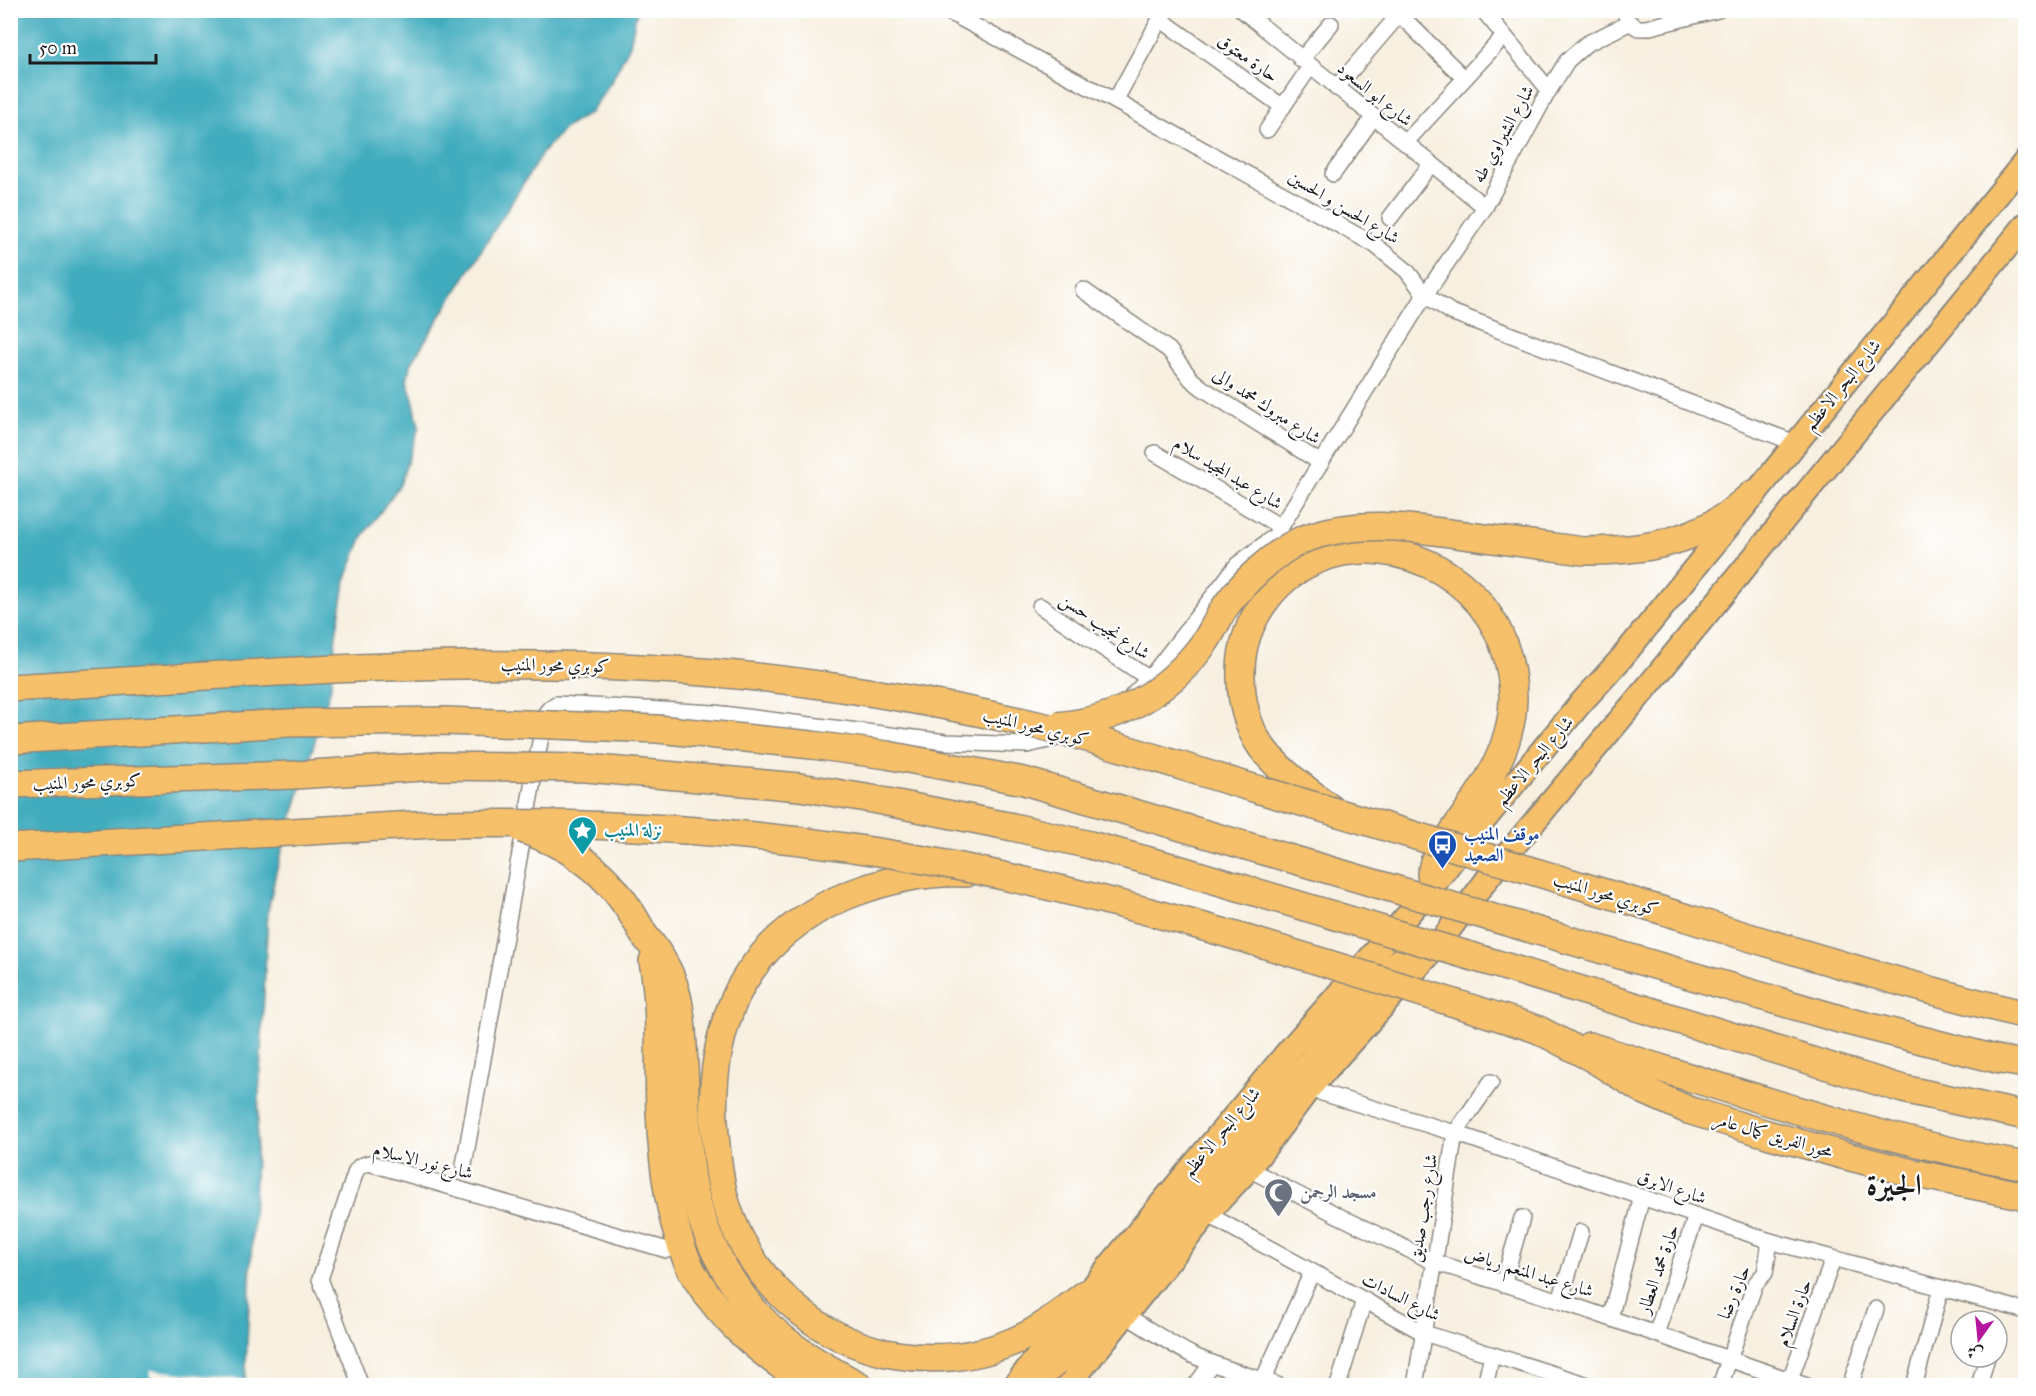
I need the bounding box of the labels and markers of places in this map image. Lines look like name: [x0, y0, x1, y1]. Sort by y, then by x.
place icon: نزلة المنيب: [567, 814, 599, 856]
place label: نزلة المنيب: [604, 819, 663, 842]
place label: موقف المنيب الصعيد: [1464, 823, 1539, 866]
bus stop icon: موقف المنيب الصعيد: [1427, 828, 1459, 870]
mosque icon: مسجد الرحمن: [1263, 1176, 1295, 1218]
place label: مسجد الرحمن: [1300, 1181, 1376, 1204]

